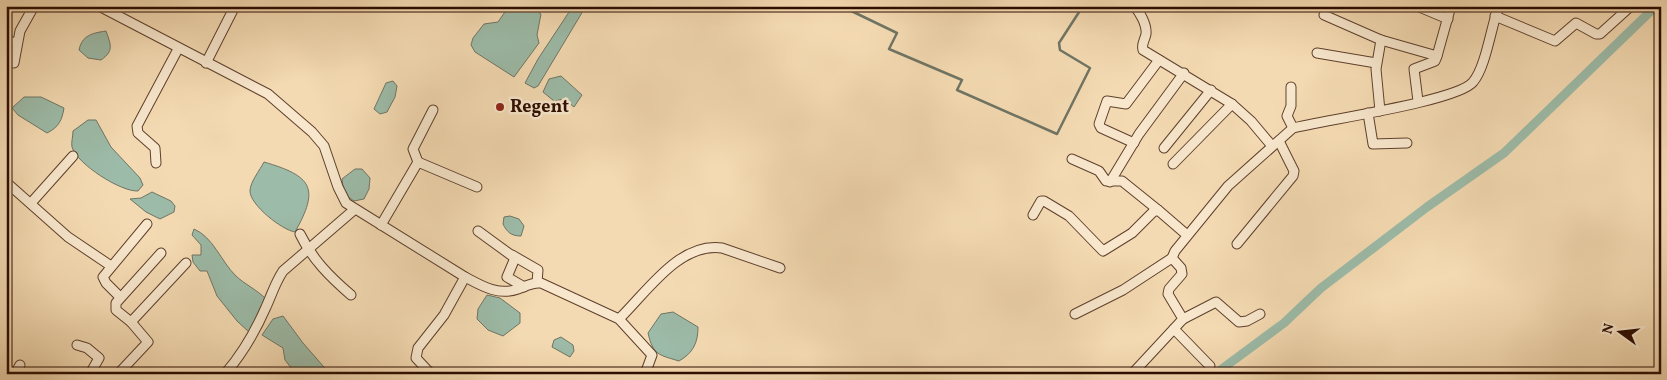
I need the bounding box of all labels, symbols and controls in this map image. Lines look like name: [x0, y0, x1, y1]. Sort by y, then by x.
place label: Regent: [510, 95, 569, 120]
marker: Regent: [494, 101, 506, 113]
north arrow: [1594, 308, 1644, 358]
text: N: [1598, 322, 1619, 336]

